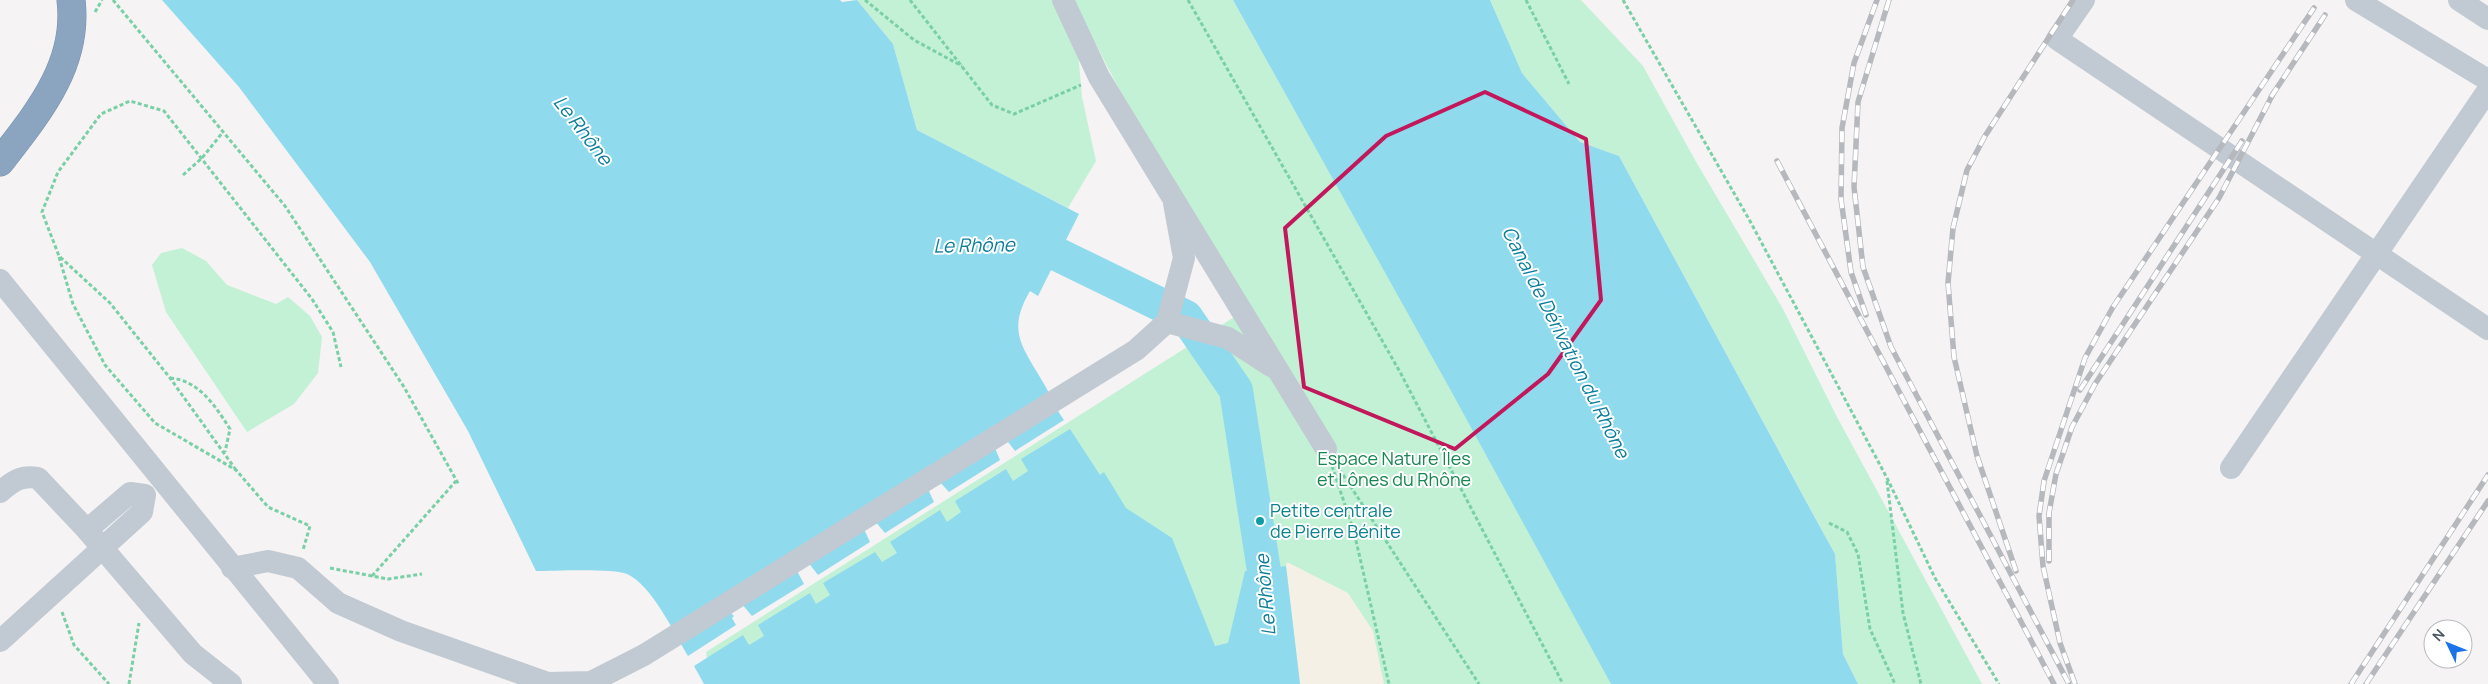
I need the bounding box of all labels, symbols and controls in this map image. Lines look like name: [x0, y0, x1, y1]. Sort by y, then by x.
water label: Le Rhône: [548, 90, 619, 172]
water label: Canal de Dérivation du Rhône: [1496, 222, 1637, 464]
water label: Le Rhône: [933, 231, 1017, 259]
park label: Espace Nature Îles et Lônes du Rhône: [1317, 446, 1471, 491]
place label: Petite centrale de Pierre Bénite: [1270, 498, 1401, 543]
marker: Petite centrale de Pierre Bénite: [1254, 515, 1266, 527]
water label: Le Rhône: [1248, 551, 1281, 637]
north arrow: [2423, 619, 2473, 669]
text: N: [2428, 625, 2449, 645]

